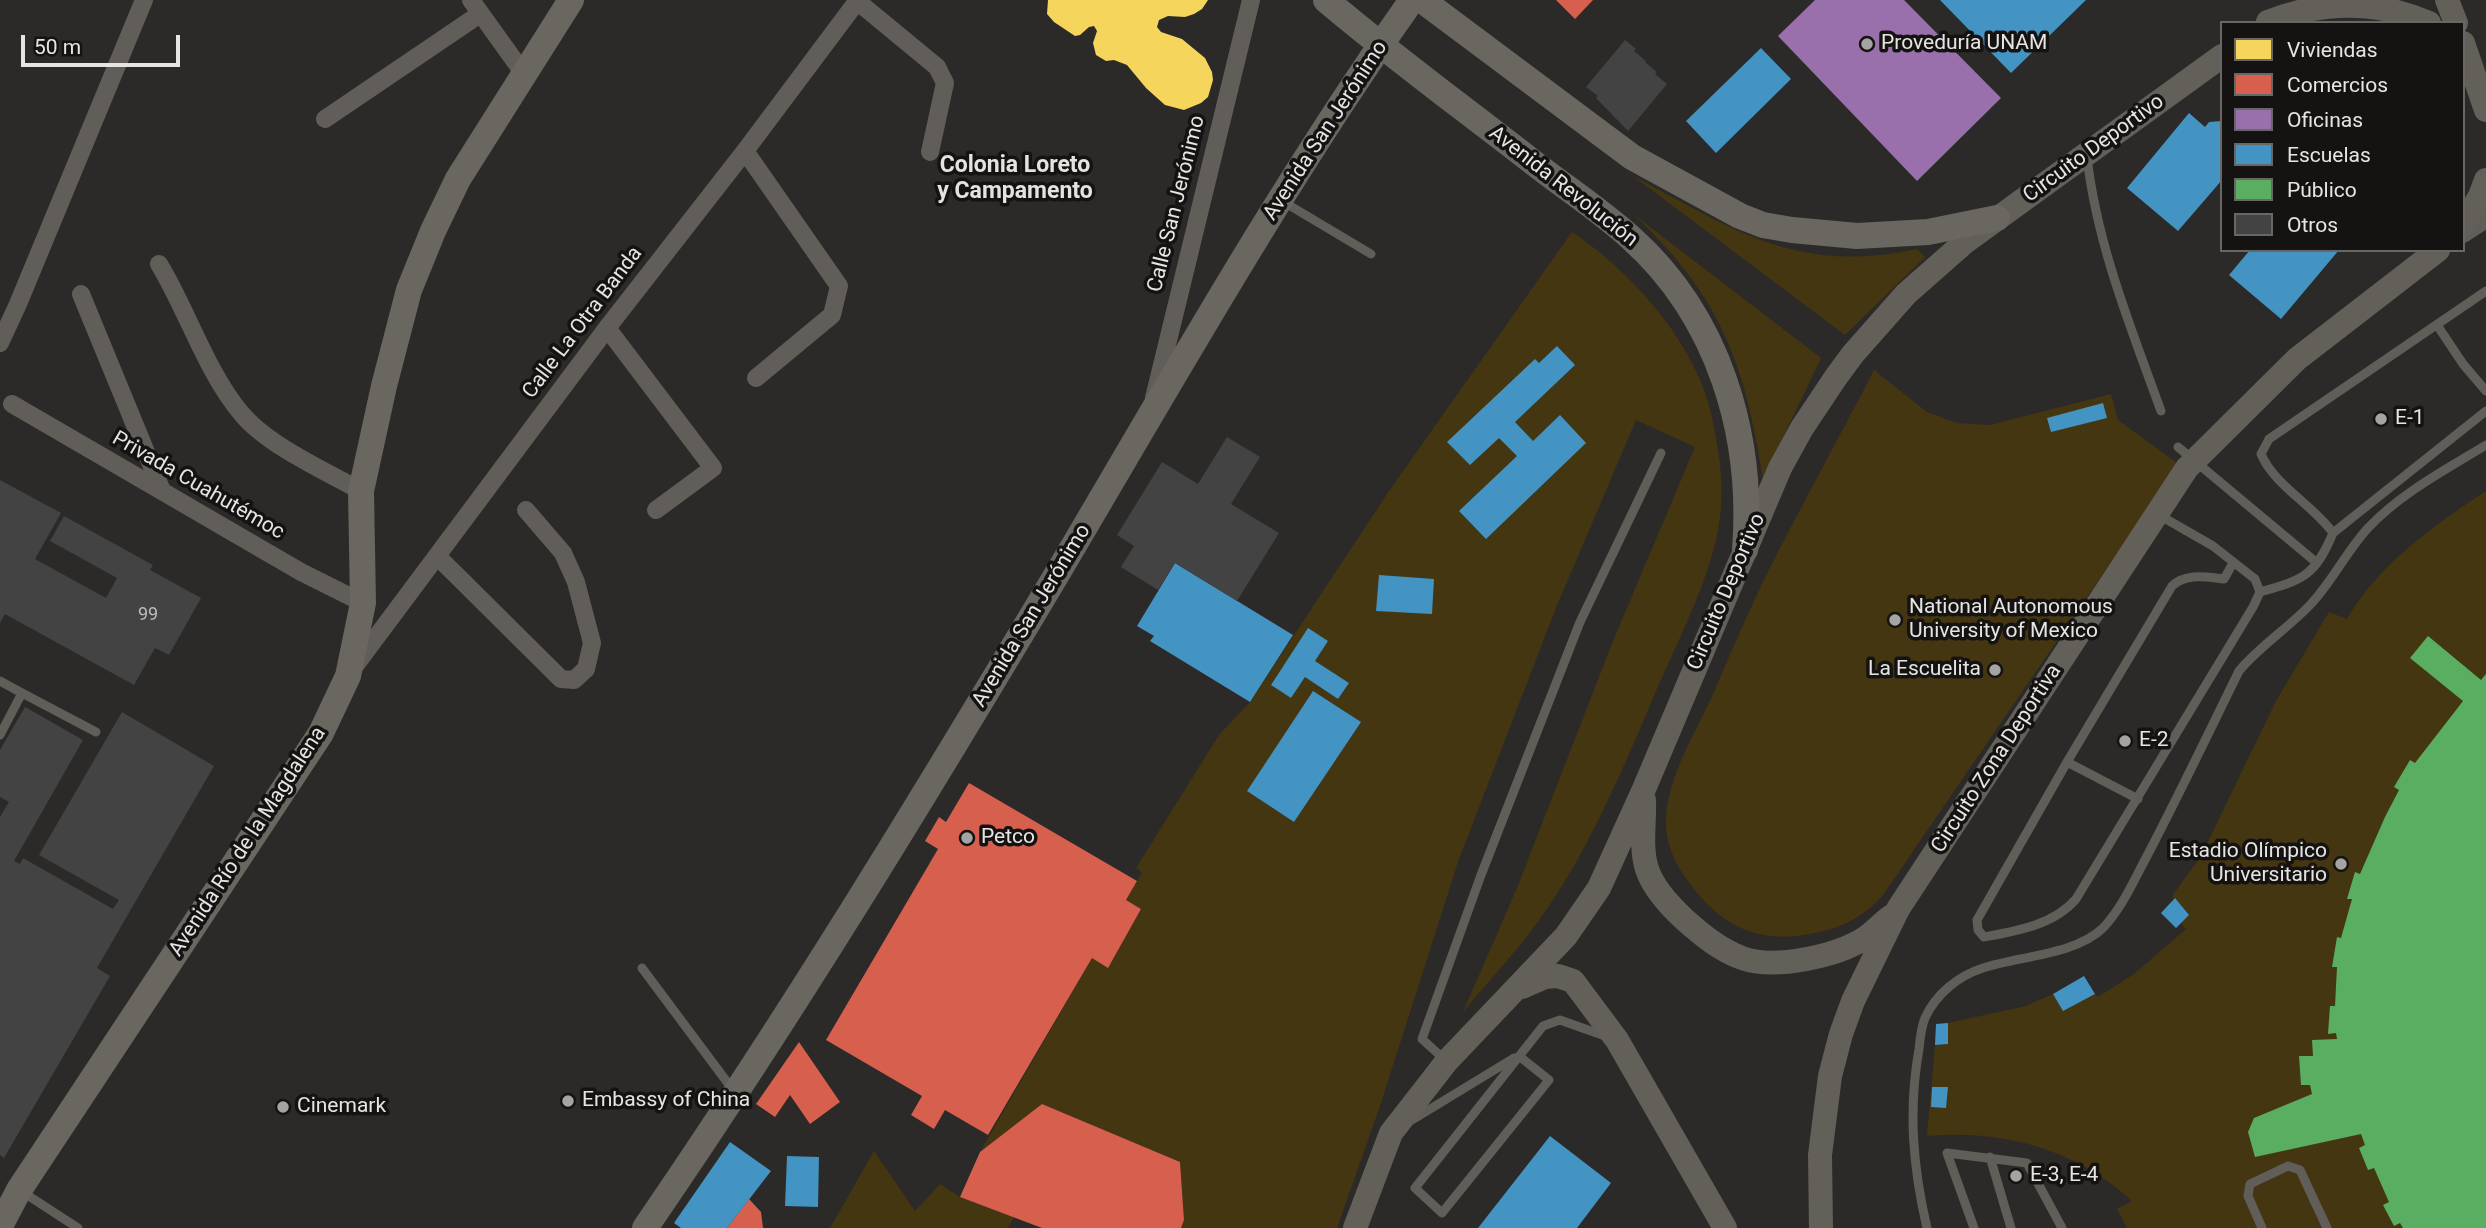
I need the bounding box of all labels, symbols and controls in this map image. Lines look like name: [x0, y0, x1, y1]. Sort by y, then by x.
scale bar: [24, 21, 184, 65]
legend: [2220, 21, 2465, 252]
place label: Proveduría UNAM: [1881, 31, 2047, 57]
text: 50 m: [34, 35, 81, 59]
marker: Proveduría UNAM: [1859, 36, 1875, 52]
street label: Avenida San Jerónimo: [1259, 37, 1393, 225]
text: Viviendas: [2287, 38, 2378, 62]
text: Comercios: [2287, 73, 2388, 97]
street label: Circuito Deportivo: [2019, 90, 2169, 208]
text: Oficinas: [2287, 108, 2363, 132]
street label: Calle San Jerónimo: [1143, 113, 1211, 295]
street label: Avenida Revolución: [1484, 121, 1642, 253]
text: Escuelas: [2287, 143, 2371, 167]
district label: Colonia Loreto y Campamento: [937, 152, 1093, 206]
text: Público: [2287, 178, 2357, 202]
text: Otros: [2287, 213, 2338, 237]
street label: Calle La Otra Banda: [518, 242, 648, 404]
place label: E-1: [2395, 406, 2425, 432]
marker: E-1: [2373, 411, 2389, 427]
street label: Privada Cuahutémoc: [107, 426, 289, 546]
street label: Circuito Deportivo: [1683, 510, 1771, 674]
street label: Avenida San Jerónimo: [967, 520, 1097, 712]
place label: National Autonomous University of Mexico: [1909, 595, 2113, 645]
house number: 99: [138, 604, 158, 626]
marker: National Autonomous University of Mexico: [1887, 612, 1903, 628]
place label: La Escuelita: [1868, 657, 1981, 683]
street label: Circuito Zona Deportiva: [1927, 660, 2067, 858]
marker: La Escuelita: [1987, 662, 2003, 678]
street label: Avenida Río de la Magdalena: [164, 722, 332, 962]
place label: E-2: [2139, 728, 2169, 754]
marker: E-2: [2117, 733, 2133, 749]
place label: Petco: [981, 825, 1035, 851]
marker: Petco: [959, 830, 975, 846]
place label: Estadio Olímpico Universitario: [2169, 839, 2327, 889]
marker: Estadio Olímpico Universitario: [2333, 856, 2349, 872]
place label: Embassy of China: [582, 1088, 750, 1114]
marker: Embassy of China: [560, 1093, 576, 1109]
place label: Cinemark: [297, 1094, 386, 1120]
marker: Cinemark: [275, 1099, 291, 1115]
place label: E-3, E-4: [2030, 1163, 2098, 1189]
marker: E-3, E-4: [2008, 1168, 2024, 1184]

